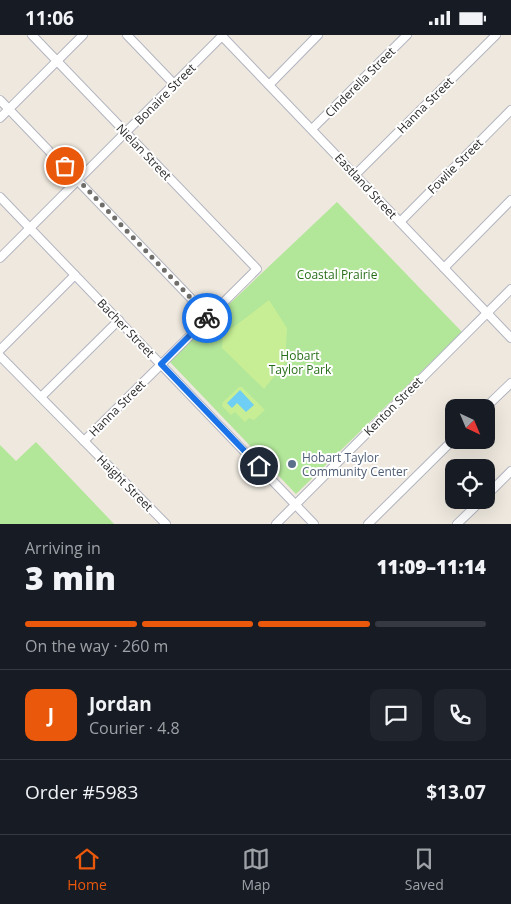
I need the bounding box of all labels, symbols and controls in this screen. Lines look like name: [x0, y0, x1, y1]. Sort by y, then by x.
text: 11:06: [25, 5, 74, 31]
street label: Cinderella Street: [321, 43, 399, 121]
street label: Bonaire Street: [131, 60, 199, 128]
street label: Hanna Street: [393, 73, 457, 137]
street label: Nielan Street: [113, 120, 175, 184]
street label: Fowlie Street: [423, 134, 487, 198]
pin: [44, 145, 86, 187]
street label: Eastland Street: [331, 149, 401, 223]
icon: bag: [51, 152, 79, 180]
park label: Coastal Prairie: [297, 266, 378, 283]
courier: [182, 293, 232, 343]
street label: Bacher Street: [94, 295, 158, 361]
icon: bike: [193, 304, 221, 332]
park label: Hobart Taylor Park: [269, 347, 332, 378]
street label: Kenton Street: [360, 373, 426, 439]
street label: Hanna Street: [85, 376, 149, 440]
north arrow: [445, 399, 495, 449]
map controls: [445, 399, 495, 509]
pin: [238, 445, 280, 487]
place label: Hobart Taylor Community Center: [302, 449, 408, 480]
street label: Haight Street: [93, 451, 157, 515]
icon: home: [245, 452, 273, 480]
marker: Hobart Taylor Community Center: [286, 458, 298, 470]
button: locate: [445, 459, 495, 509]
text: Arriving in: [25, 537, 101, 559]
text: 11:09–11:14: [376, 554, 486, 580]
text: 3 min: [25, 556, 116, 599]
text: On the way · 260 m: [25, 635, 168, 657]
button: chat: [370, 689, 422, 741]
button: phone: [434, 689, 486, 741]
text: Jordan: [89, 691, 152, 717]
text: J: [48, 702, 54, 728]
text: Courier · 4.8: [89, 717, 180, 739]
text: Order #5983: [25, 779, 138, 805]
text: $13.07: [426, 779, 486, 805]
tab: Home: [67, 845, 107, 894]
tab: Map: [241, 845, 270, 894]
tab: Saved: [405, 845, 444, 894]

